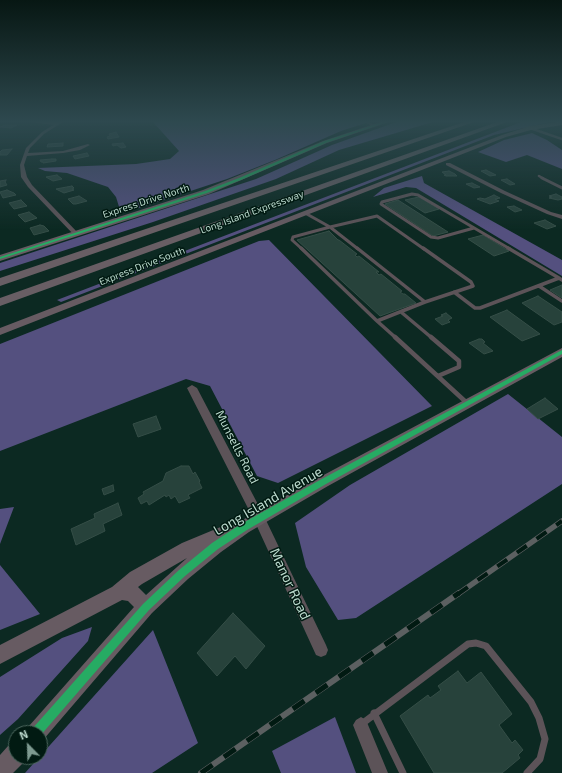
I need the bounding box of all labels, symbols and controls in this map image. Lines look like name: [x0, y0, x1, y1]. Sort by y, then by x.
street label: Express Drive North: [101, 181, 191, 221]
street label: Long Island Expressway: [199, 188, 305, 236]
street label: Express Drive South: [97, 244, 187, 288]
street label: Munsells Road: [212, 408, 262, 486]
street label: Long Island Avenue: [211, 463, 325, 539]
street label: Manor Road: [266, 546, 314, 622]
north arrow: [8, 725, 48, 765]
text: N: [17, 727, 30, 742]

